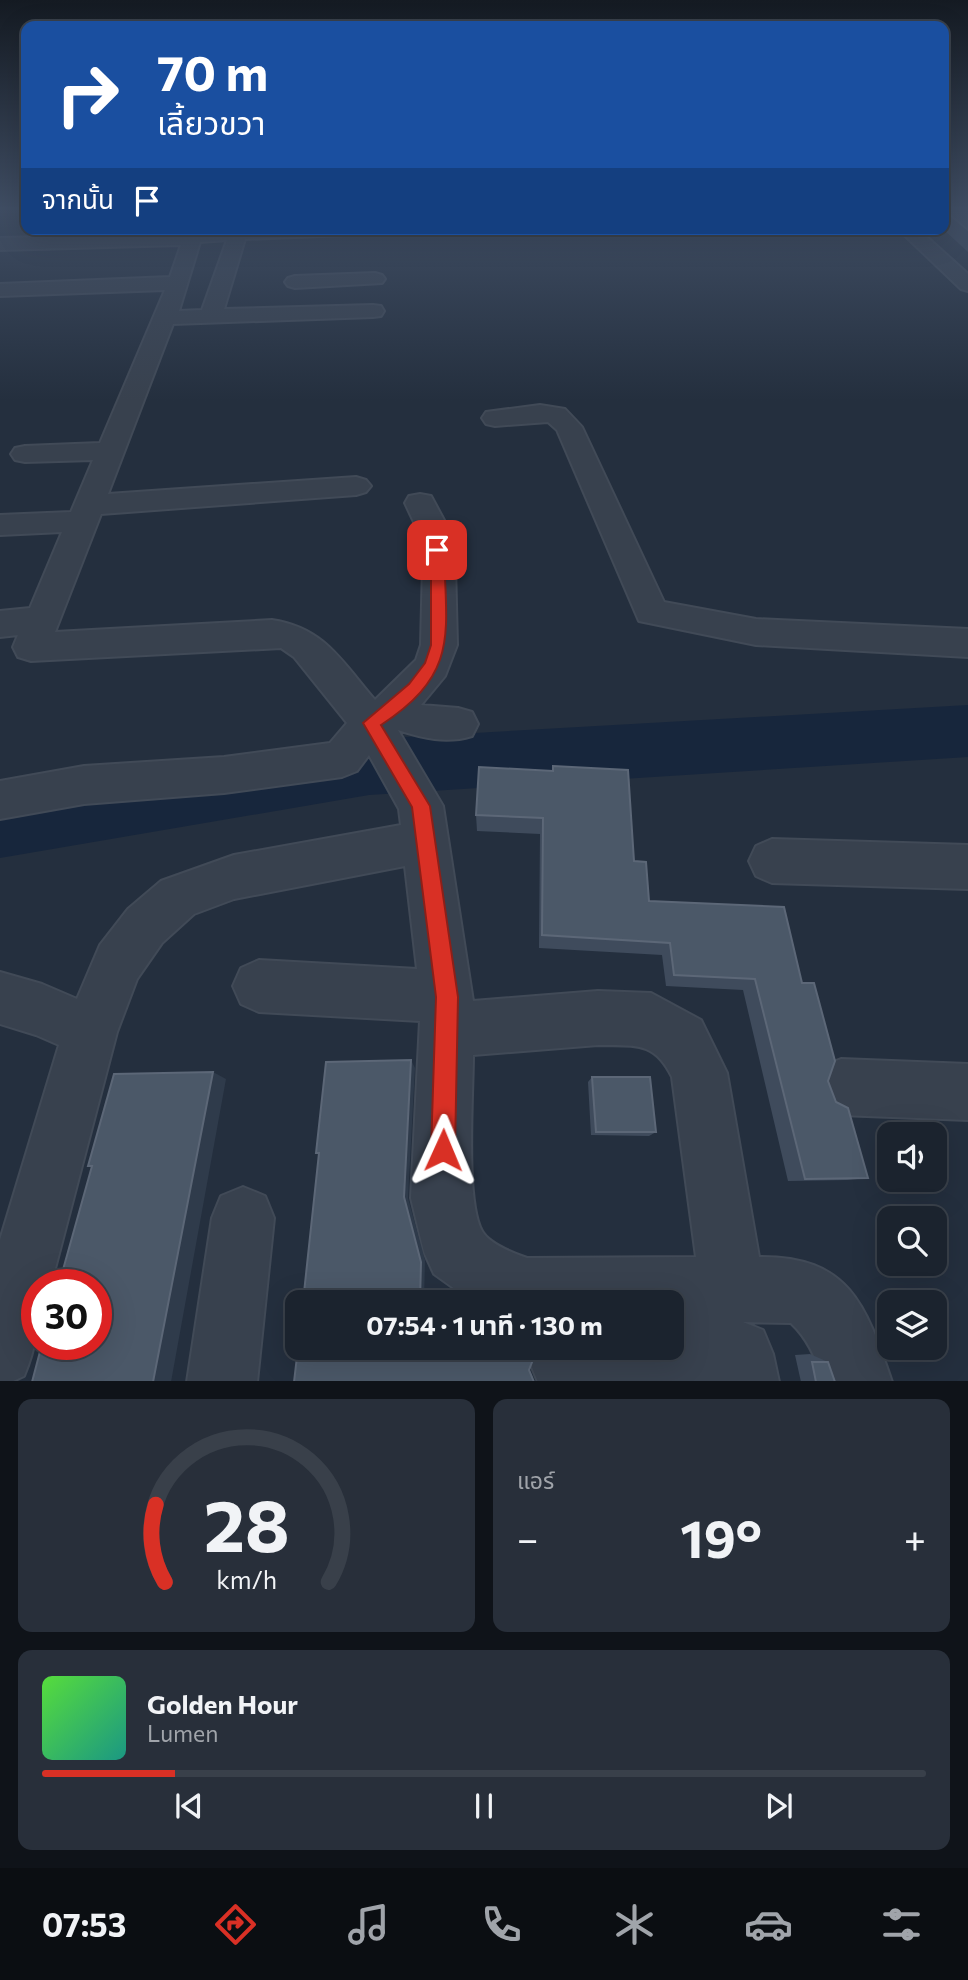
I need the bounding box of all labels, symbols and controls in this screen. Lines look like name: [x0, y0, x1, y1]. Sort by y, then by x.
text: 70 m: [157, 41, 268, 101]
icon: right: [42, 49, 133, 140]
text: เลี้ยวขวา: [157, 102, 265, 142]
icon: arrive: [128, 182, 166, 220]
text: จากนั้น: [42, 183, 114, 214]
pin: [407, 520, 467, 580]
icon: arrive: [418, 531, 456, 569]
position arrow: [406, 1113, 480, 1187]
map controls: [877, 1122, 947, 1360]
button: sound: [877, 1122, 947, 1192]
button: search: [877, 1206, 947, 1276]
speed limit sign: 30: [21, 1269, 112, 1360]
button: layers: [877, 1290, 947, 1360]
text: 07:54 · 1 นาที · 130 m: [366, 1309, 603, 1340]
text: แอร์: [517, 1466, 554, 1494]
text: 28: [204, 1478, 290, 1567]
text: 19°: [680, 1505, 762, 1569]
text: −: [517, 1514, 539, 1561]
text: +: [904, 1514, 926, 1561]
text: km/h: [216, 1563, 277, 1593]
text: Golden Hour: [147, 1688, 298, 1719]
text: Lumen: [147, 1719, 218, 1747]
icon: previous: [170, 1787, 208, 1825]
icon: pause: [465, 1787, 503, 1825]
icon: next: [760, 1787, 798, 1825]
icon: directions: [211, 1900, 260, 1949]
icon: music: [344, 1900, 393, 1949]
icon: phone: [477, 1900, 526, 1949]
icon: climate: [610, 1900, 659, 1949]
icon: car: [744, 1900, 793, 1949]
icon: filters: [877, 1900, 926, 1949]
text: 07:53: [42, 1904, 126, 1944]

